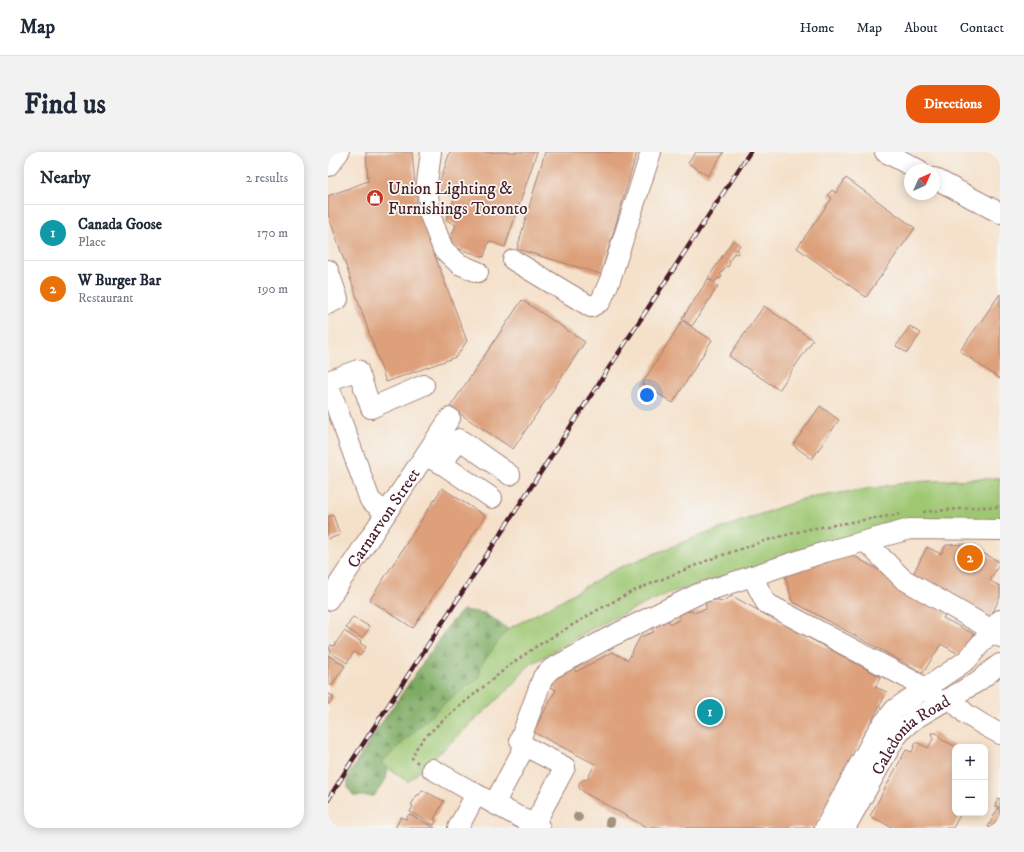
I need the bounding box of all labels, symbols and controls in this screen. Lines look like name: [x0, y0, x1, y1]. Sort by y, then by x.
text: Map: [20, 16, 55, 39]
text: Home: [800, 19, 834, 37]
text: Map: [856, 19, 882, 37]
text: About: [904, 19, 938, 37]
text: Contact: [960, 19, 1004, 37]
button: Directions: [906, 85, 1000, 123]
text: Find us: [24, 87, 106, 122]
north arrow: [904, 164, 940, 200]
text: Nearby: [40, 167, 90, 189]
text: 2 results: [246, 170, 288, 186]
place label: Union Lighting & Furnishings Toronto: [388, 178, 528, 220]
shop icon: Union Lighting & Furnishings Toronto: [365, 188, 385, 208]
text: Canada Goose: [78, 215, 162, 234]
text: 1: [51, 225, 55, 241]
text: 170 m: [257, 225, 288, 241]
text: Place: [78, 234, 106, 250]
text: W Burger Bar: [78, 271, 161, 290]
text: 2: [50, 281, 56, 297]
text: 190 m: [257, 281, 288, 297]
text: Restaurant: [78, 290, 134, 306]
your location: [637, 385, 657, 405]
street label: Carnarvon Street: [343, 464, 426, 573]
pin: 2: [957, 543, 983, 573]
street label: Caledonia Road: [867, 690, 955, 779]
pin: 1: [697, 697, 723, 727]
map controls: [952, 744, 988, 816]
button: +: [952, 744, 988, 780]
button: −: [952, 780, 988, 816]

